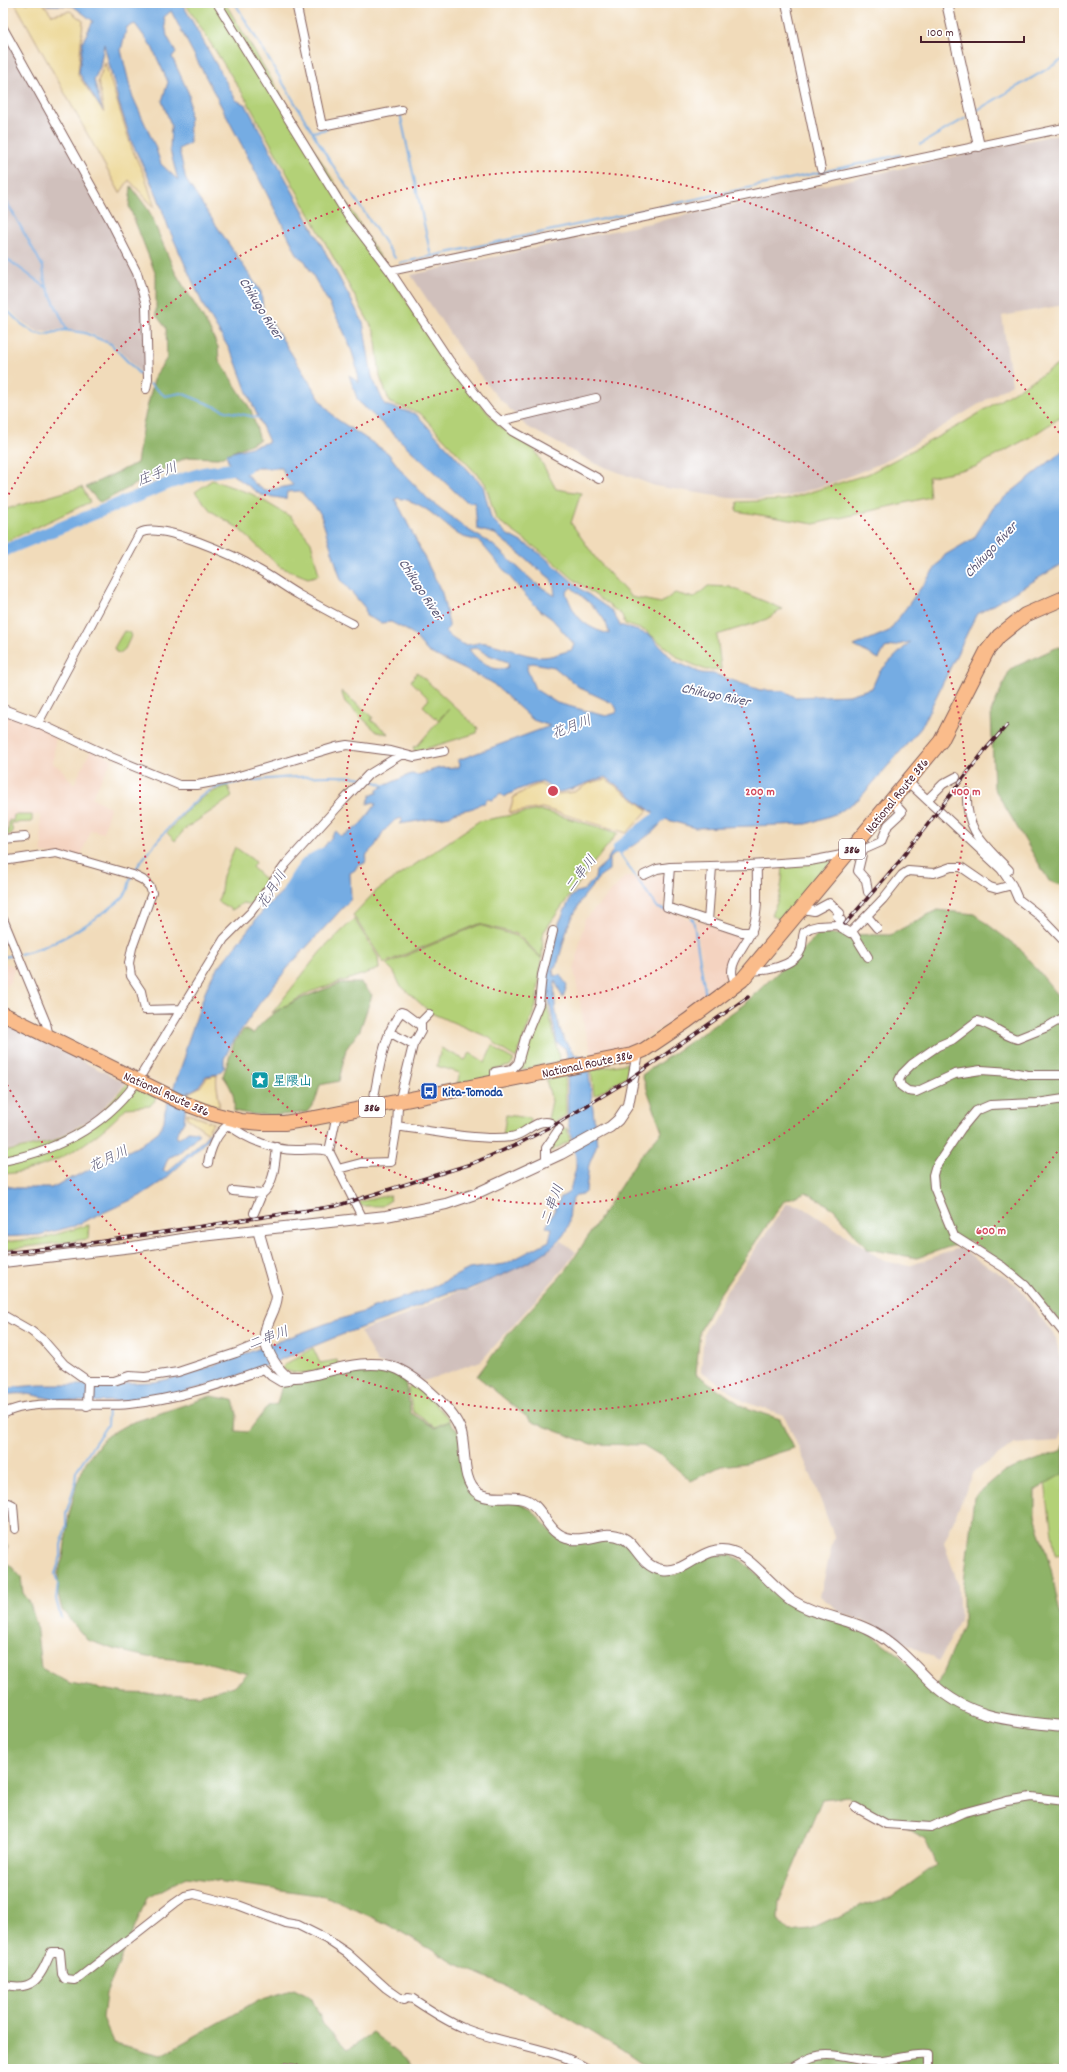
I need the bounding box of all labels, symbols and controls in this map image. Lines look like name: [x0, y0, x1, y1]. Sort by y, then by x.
scale bar: [921, 18, 1024, 44]
text: 100 m: [927, 25, 954, 42]
water label: Chikugo River: [233, 274, 288, 345]
water label: 庄手川: [135, 458, 181, 492]
water label: Chikugo River: [960, 517, 1024, 583]
water label: Chikugo River: [393, 555, 449, 626]
water label: Chikugo River: [679, 679, 754, 713]
water label: 花月川: [549, 711, 595, 745]
street label: National Route 386: [862, 755, 934, 838]
centre of rings: [546, 784, 560, 798]
text: 200 m: [745, 784, 775, 801]
text: 400 m: [951, 784, 981, 801]
road number: 386: [839, 839, 865, 859]
water label: 二串川: [561, 851, 602, 897]
water label: 花月川: [253, 867, 293, 913]
street label: National Route 386: [540, 1047, 635, 1084]
street label: National Route 386: [120, 1068, 212, 1123]
place icon: 星隈山: [250, 1070, 270, 1090]
place label: 星隈山: [273, 1073, 312, 1092]
bus stop icon: Kita-Tomoda: [419, 1081, 439, 1101]
place label: Kita-Tomoda: [442, 1084, 503, 1103]
road number: 386: [359, 1097, 385, 1117]
water label: 花月川: [86, 1142, 132, 1178]
water label: 二串川: [536, 1182, 570, 1228]
text: 600 m: [976, 1223, 1006, 1240]
water label: 二串川: [246, 1322, 292, 1355]

